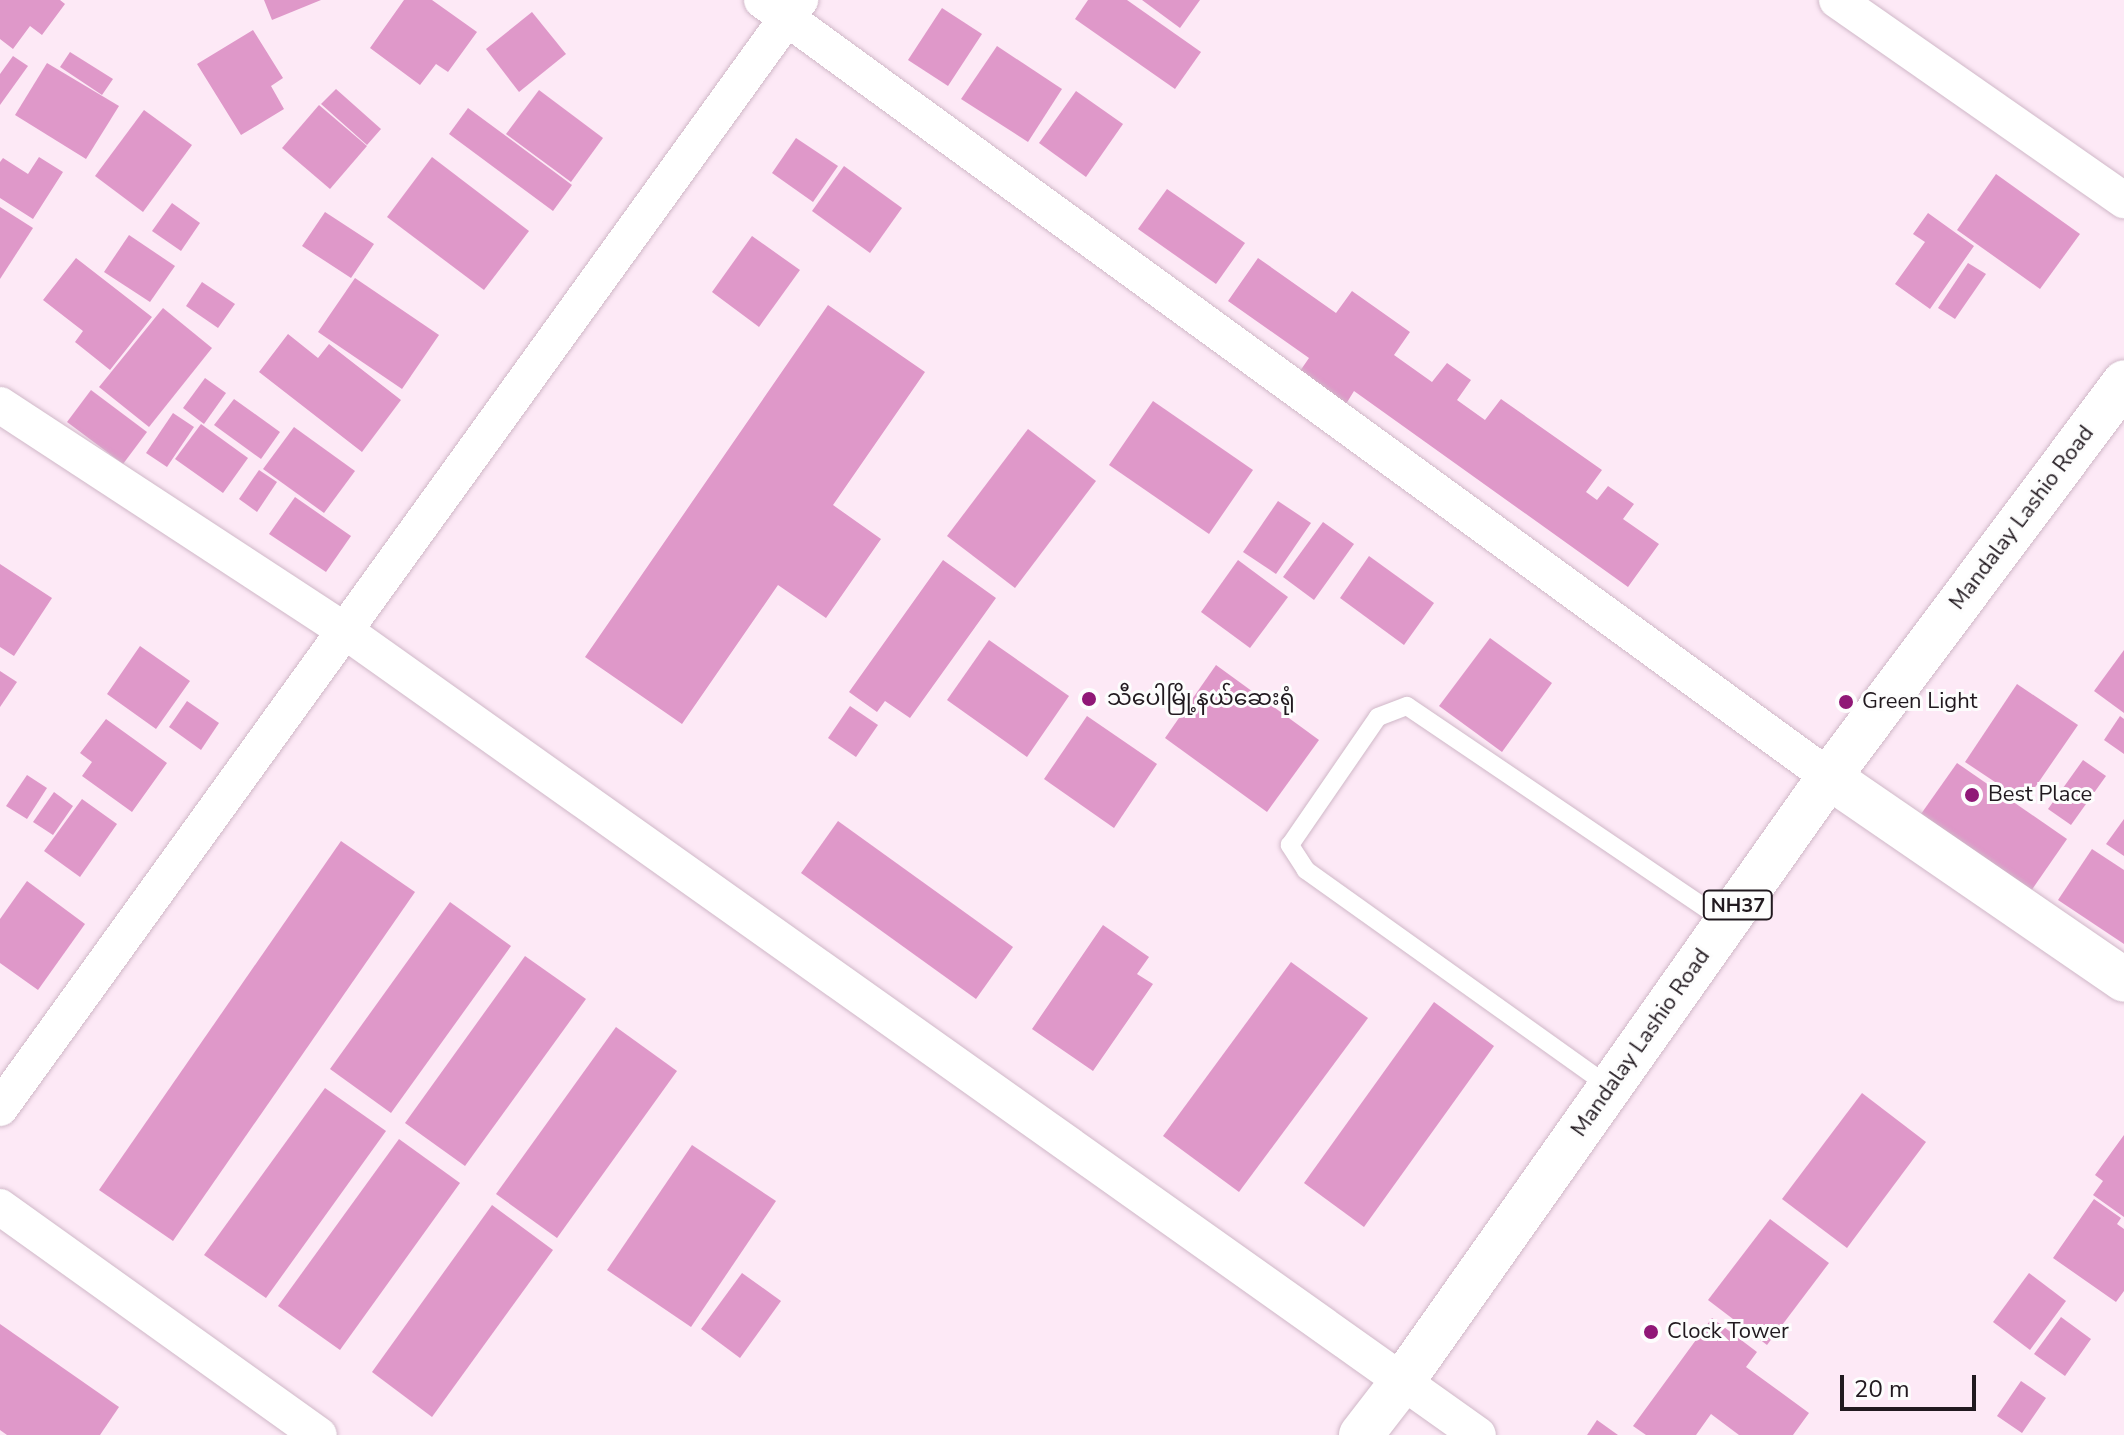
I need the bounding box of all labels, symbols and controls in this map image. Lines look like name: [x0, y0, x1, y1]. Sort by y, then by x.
street label: Mandalay Lashio Road: [1944, 421, 2100, 615]
place label: သီပေါမြို့နယ်ဆေးရုံ: [1107, 686, 1295, 712]
marker: သီပေါမြို့နယ်ဆေးရုံ: [1078, 688, 1100, 710]
place label: Green Light: [1862, 689, 1977, 715]
marker: Green Light: [1837, 693, 1855, 711]
place label: Best Place: [1988, 782, 2092, 808]
marker: Best Place: [1963, 786, 1981, 804]
road number: NH37: [1702, 889, 1774, 921]
street label: Mandalay Lashio Road: [1566, 944, 1716, 1142]
place label: Clock Tower: [1667, 1319, 1789, 1345]
marker: Clock Tower: [1642, 1323, 1660, 1341]
scale bar: [1844, 1359, 1980, 1409]
text: 20 m: [1854, 1373, 1910, 1405]

